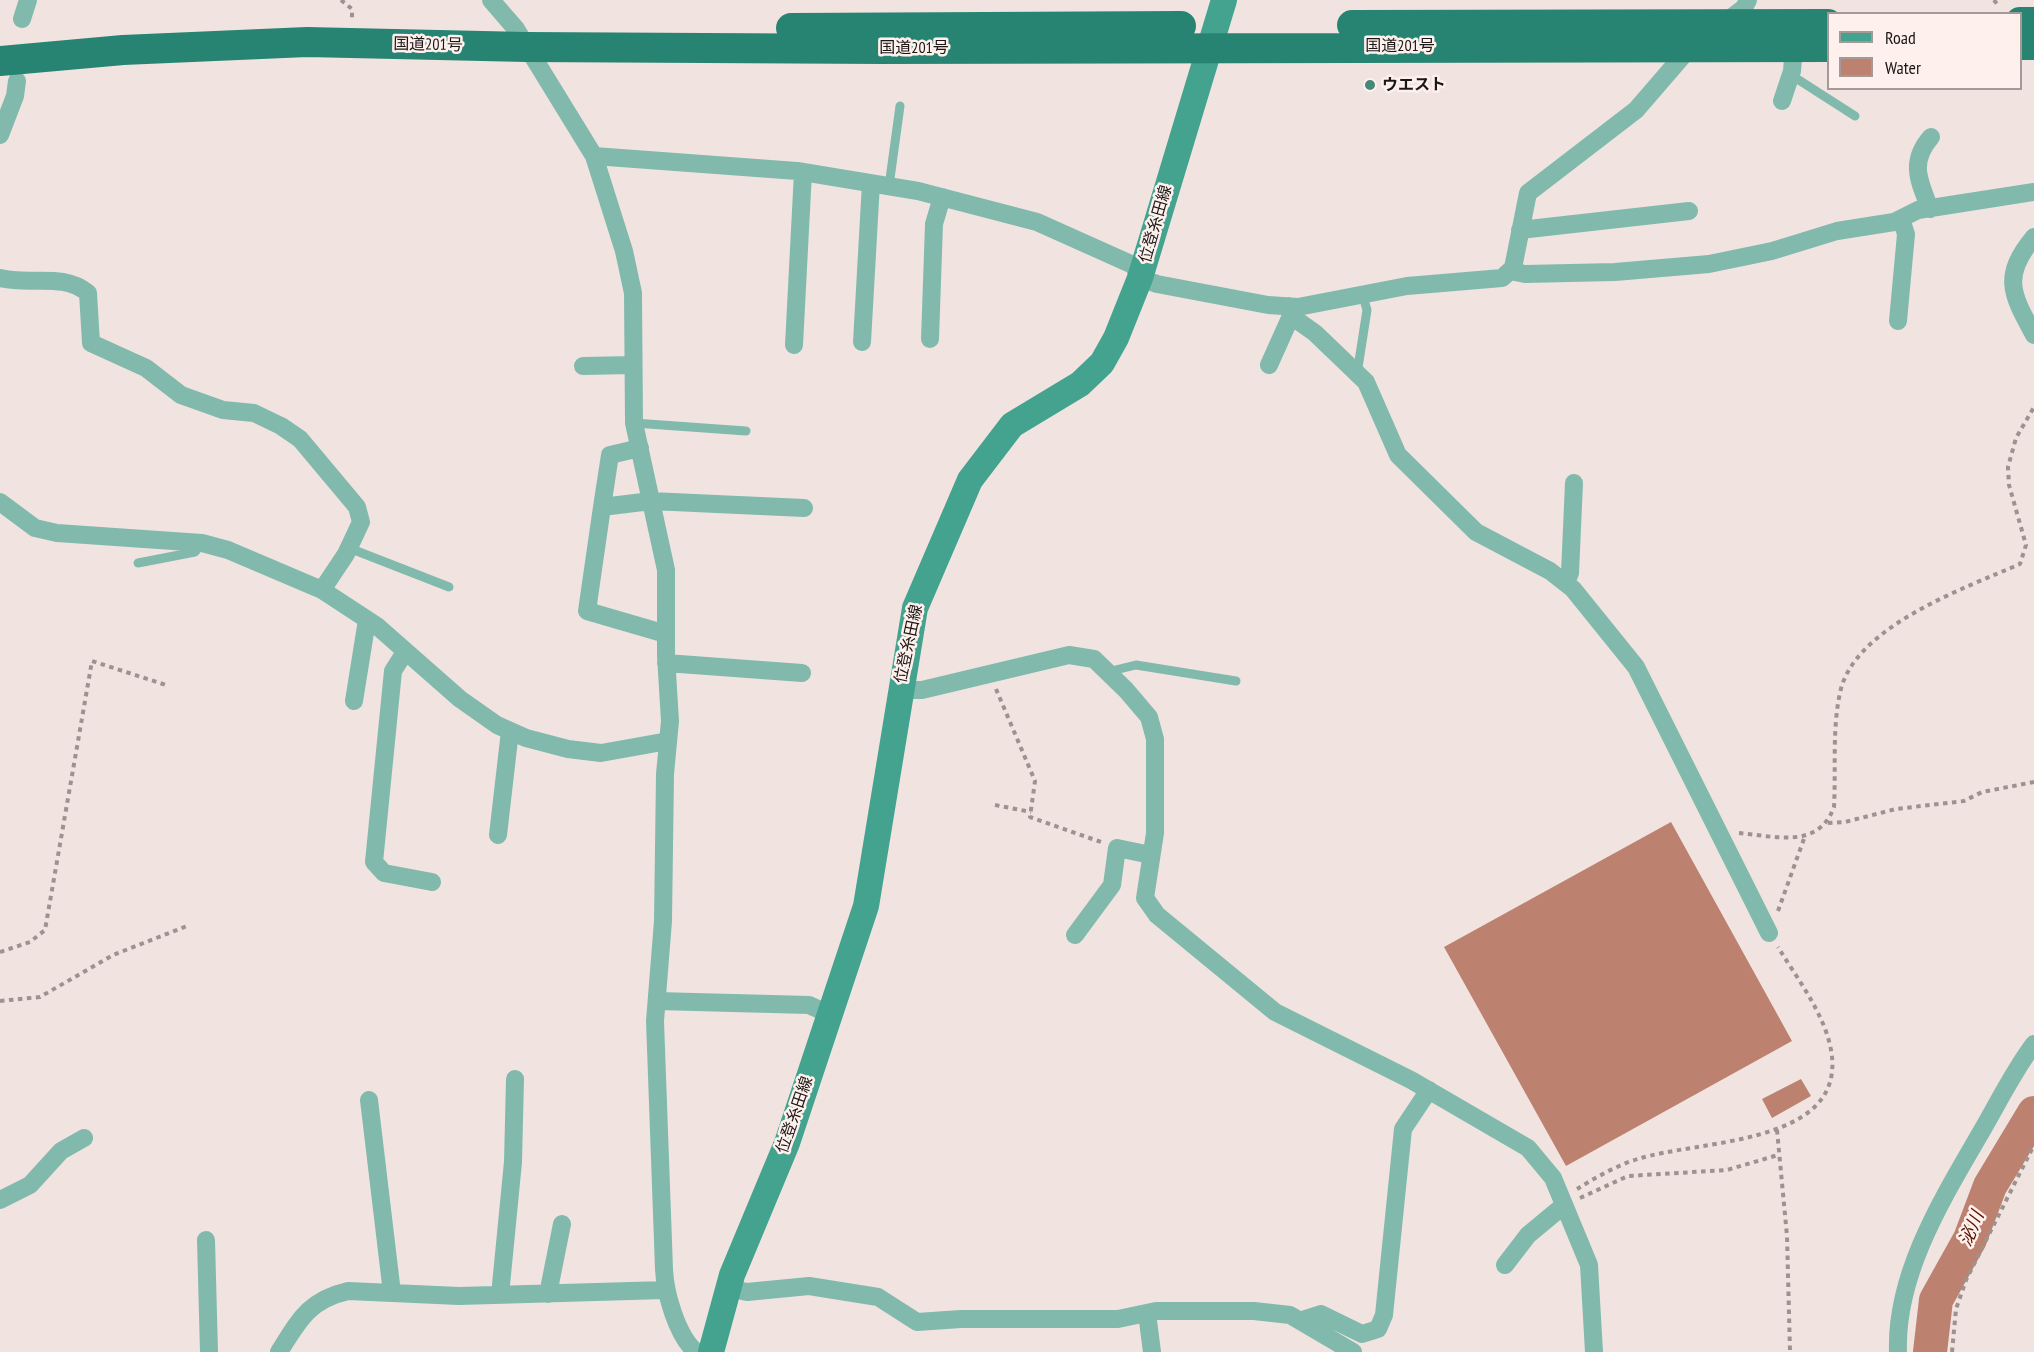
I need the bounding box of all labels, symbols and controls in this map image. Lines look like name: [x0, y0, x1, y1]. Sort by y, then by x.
legend: [1827, 12, 2022, 90]
text: Road: [1885, 26, 1916, 49]
street label: 国道201号: [393, 35, 463, 55]
street label: 国道201号: [1365, 36, 1435, 56]
street label: 国道201号: [879, 38, 949, 58]
text: Water: [1885, 56, 1921, 79]
place label: ウエスト: [1382, 75, 1446, 95]
marker: ウエスト: [1363, 78, 1377, 92]
street label: 位登糸田線: [1136, 183, 1176, 265]
street label: 位登糸田線: [891, 603, 927, 685]
street label: 位登糸田線: [773, 1074, 817, 1156]
water label: 泌川: [1955, 1208, 1989, 1250]

